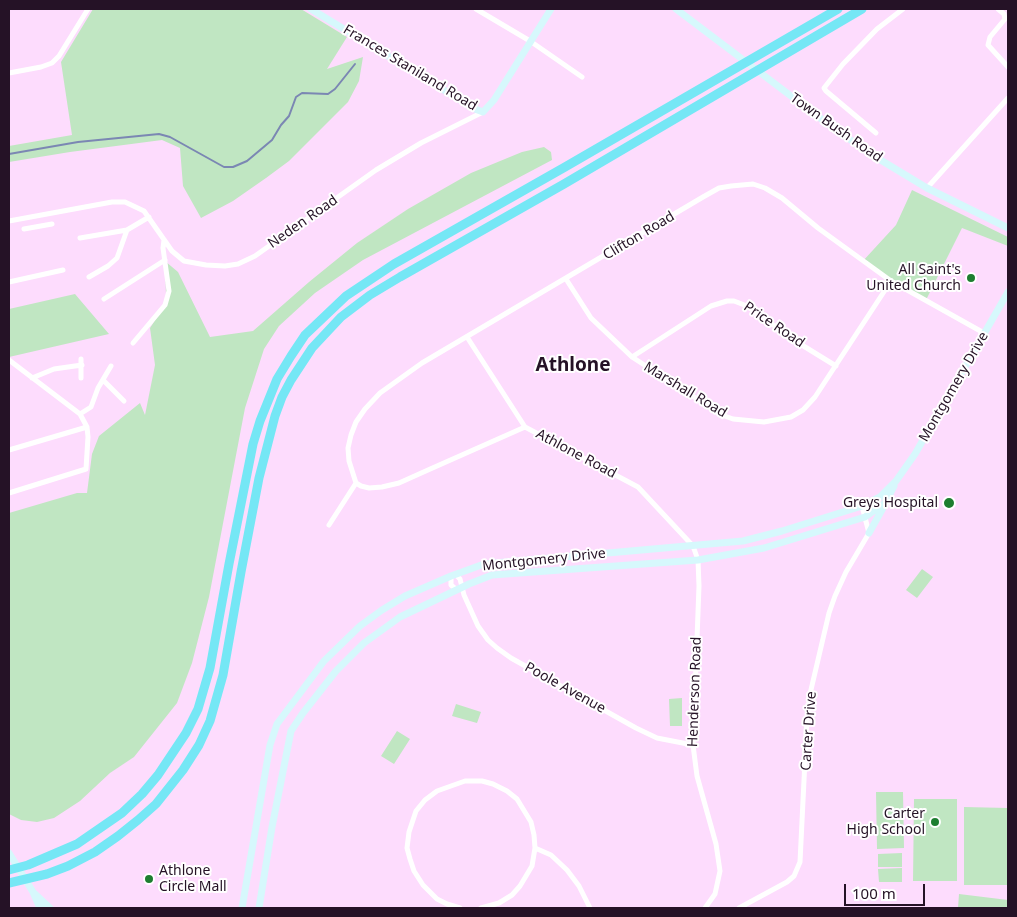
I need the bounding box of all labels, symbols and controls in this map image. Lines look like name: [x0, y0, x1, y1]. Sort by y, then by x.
street label: Frances Staniland Road: [340, 21, 480, 115]
street label: Town Bush Road: [787, 90, 885, 166]
street label: Neden Road: [265, 192, 341, 252]
street label: Clifton Road: [600, 208, 678, 264]
place label: All Saint's United Church: [866, 262, 961, 294]
marker: All Saint's United Church: [965, 272, 977, 284]
street label: Price Road: [740, 299, 808, 351]
street label: Montgomery Drive: [916, 329, 992, 445]
district label: Athlone: [536, 355, 610, 377]
street label: Marshall Road: [640, 359, 730, 421]
street label: Athlone Road: [533, 426, 619, 482]
place label: Greys Hospital: [843, 495, 938, 511]
marker: Greys Hospital: [942, 496, 956, 510]
street label: Montgomery Drive: [481, 545, 607, 575]
street label: Henderson Road: [685, 637, 705, 747]
street label: Poole Avenue: [522, 659, 608, 717]
street label: Carter Drive: [798, 691, 820, 771]
place label: Carter High School: [847, 806, 925, 839]
marker: Carter High School: [929, 816, 941, 828]
place label: Athlone Circle Mall: [159, 863, 227, 896]
marker: Athlone Circle Mall: [143, 873, 155, 885]
scale bar: [847, 874, 928, 906]
text: 100 m: [852, 883, 896, 903]

